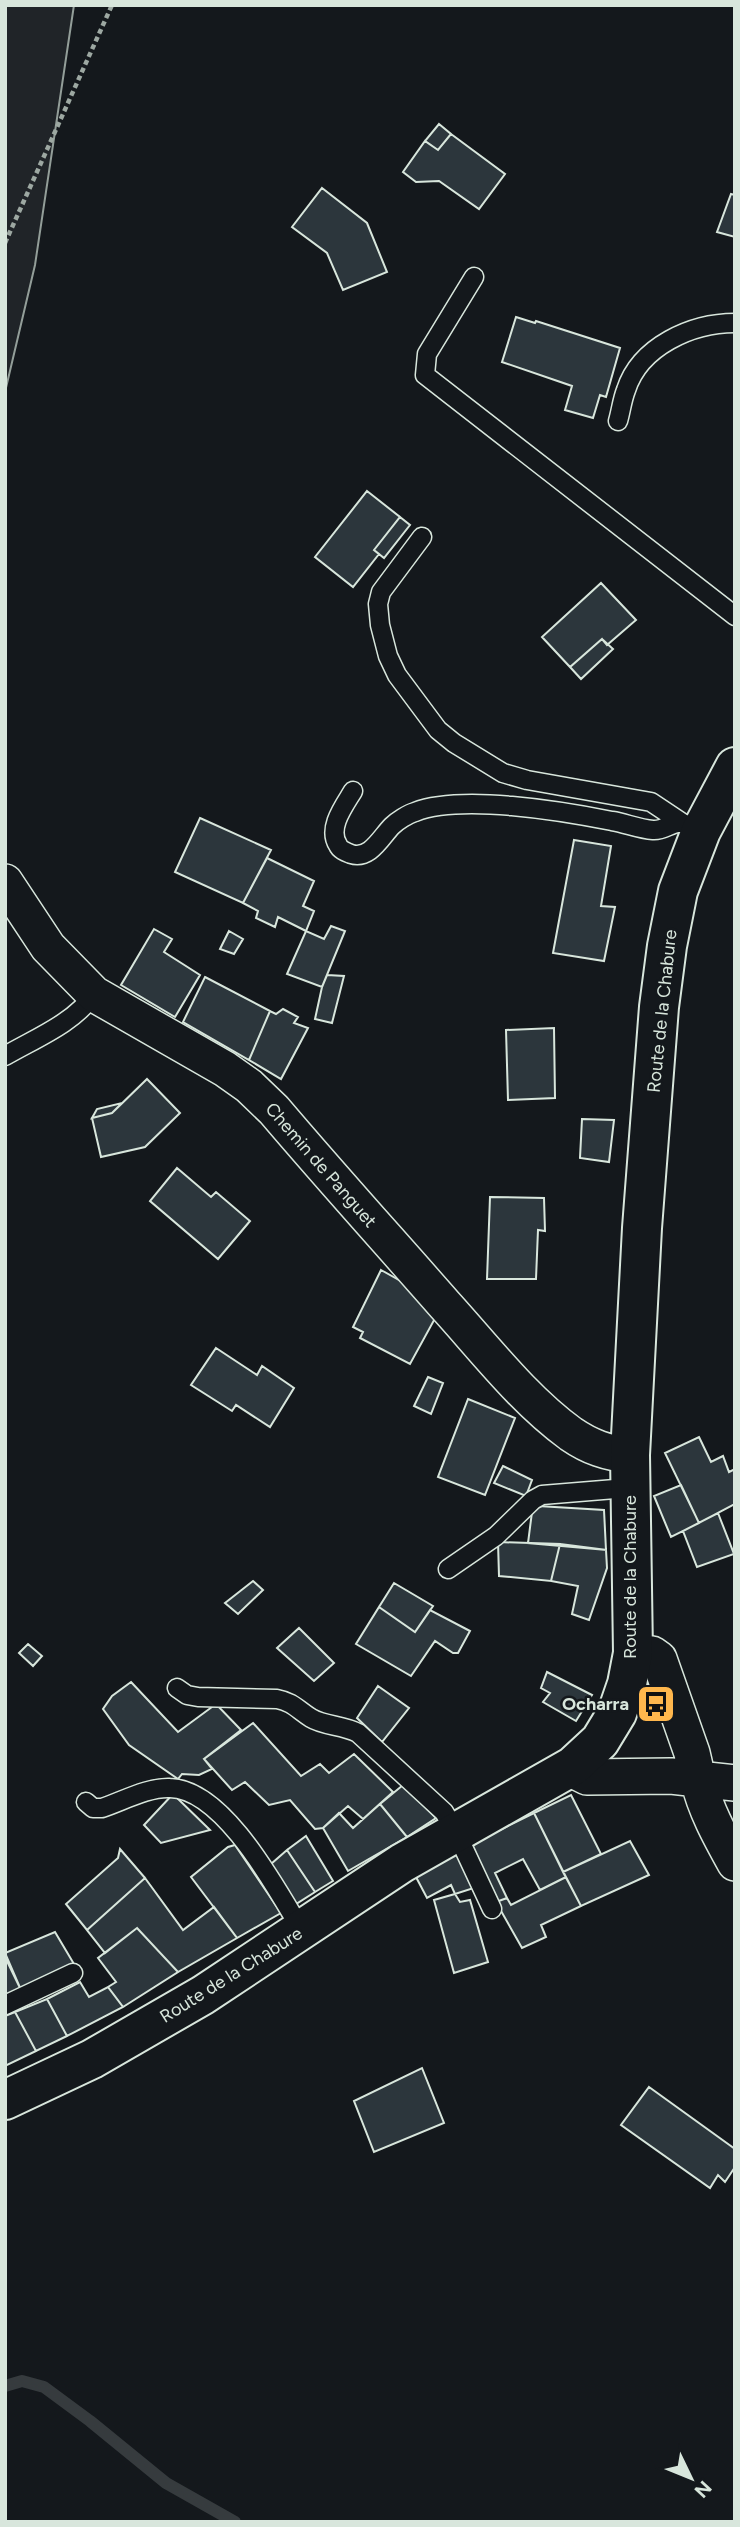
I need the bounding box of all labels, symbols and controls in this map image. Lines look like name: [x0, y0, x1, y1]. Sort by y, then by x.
street label: Route de la Chabure: [642, 928, 682, 1094]
street label: Chemin de Panguet: [261, 1098, 381, 1232]
street label: Route de la Chabure: [619, 1495, 641, 1659]
bus stop icon: Ocharra: [635, 1683, 677, 1725]
place label: Ocharra: [562, 1693, 629, 1715]
street label: Route de la Chabure: [156, 1922, 306, 2028]
north arrow: [656, 2443, 726, 2513]
text: N: [690, 2476, 716, 2502]

